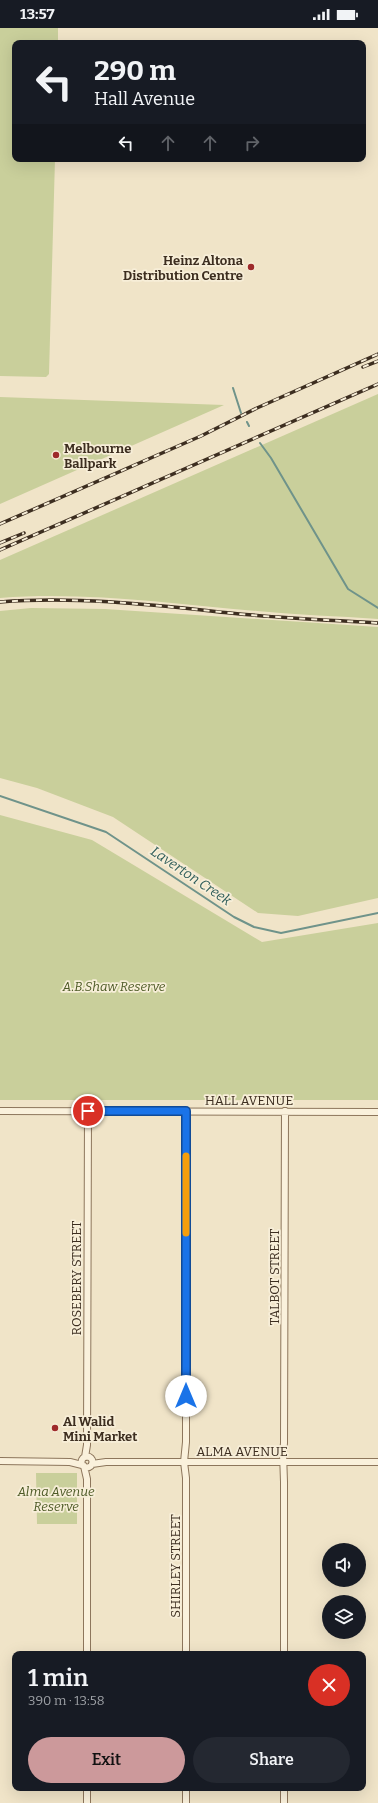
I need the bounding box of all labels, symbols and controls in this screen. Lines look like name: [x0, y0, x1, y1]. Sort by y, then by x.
text: 13:57: [20, 5, 55, 23]
text: 290 m: [94, 54, 176, 87]
icon: left: [28, 56, 80, 108]
text: Hall Avenue: [94, 88, 195, 110]
icon: left: [115, 132, 137, 154]
icon: ahead: [157, 132, 179, 154]
icon: ahead: [199, 132, 221, 154]
icon: right: [241, 132, 263, 154]
place label: Heinz Altona Distribution Centre: [123, 253, 244, 283]
marker: Heinz Altona Distribution Centre: [246, 262, 256, 272]
place label: Melbourne Ballpark: [64, 441, 131, 471]
marker: Melbourne Ballpark: [51, 450, 61, 460]
water label: Laverton Creek: [147, 843, 235, 909]
park label: A.B.Shaw Reserve: [62, 979, 166, 994]
street label: HALL AVENUE: [205, 1093, 293, 1108]
pin: [71, 1094, 105, 1128]
icon: arrive: [77, 1100, 99, 1122]
street label: ROSEBERY STREET: [69, 1220, 84, 1335]
street label: TALBOT STREET: [267, 1228, 282, 1325]
position arrow: [165, 1375, 207, 1417]
place label: Al Walid Mini Market: [63, 1414, 137, 1444]
marker: Al Walid Mini Market: [50, 1423, 60, 1433]
street label: ALMA AVENUE: [196, 1444, 288, 1459]
park label: Alma Avenue Reserve: [16, 1484, 95, 1514]
street label: SHIRLEY STREET: [168, 1514, 183, 1618]
map controls: [322, 1543, 366, 1639]
button: sound: [322, 1543, 366, 1587]
button: layers: [322, 1595, 366, 1639]
text: 1 min: [28, 1664, 88, 1692]
button: close: [308, 1664, 350, 1706]
text: 390 m · 13:58: [28, 1693, 105, 1708]
button: Exit: [28, 1737, 185, 1783]
button: Share: [193, 1737, 350, 1783]

